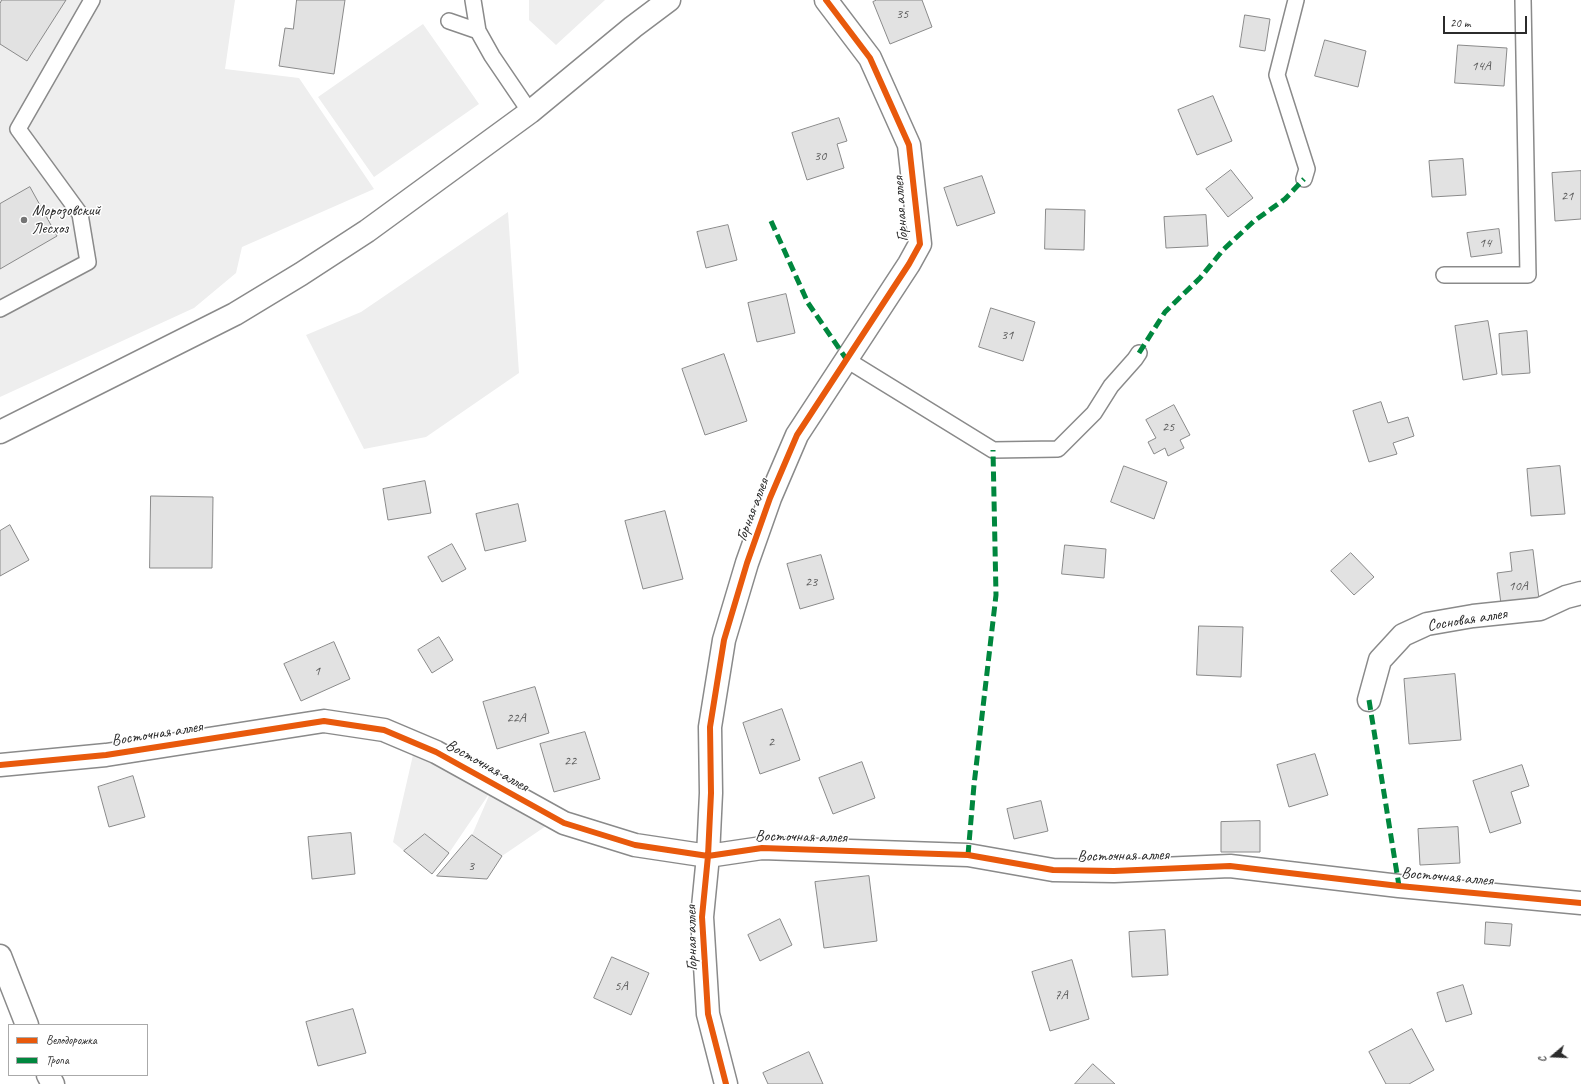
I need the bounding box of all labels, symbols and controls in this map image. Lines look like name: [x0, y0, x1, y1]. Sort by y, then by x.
house number: 35: [896, 6, 908, 22]
scale bar: [1445, 8, 1529, 34]
text: 20 m: [1450, 15, 1470, 31]
house number: 14А: [1471, 58, 1491, 74]
house number: 30: [814, 148, 826, 164]
street label: Горная аллея: [889, 176, 913, 242]
house number: 21: [1561, 188, 1573, 204]
place label: Морозовский Лесхоз: [32, 201, 100, 239]
marker: Морозовский Лесхоз: [19, 215, 29, 225]
house number: 14: [1479, 235, 1491, 251]
house number: 31: [1001, 327, 1013, 343]
house number: 25: [1162, 419, 1174, 435]
street label: Горная аллея: [732, 476, 774, 544]
house number: 23: [805, 574, 817, 590]
house number: 10А: [1508, 578, 1528, 594]
street label: Сосновая аллея: [1426, 604, 1508, 636]
house number: 1: [314, 663, 320, 679]
house number: 22А: [506, 710, 526, 726]
street label: Восточная аллея: [110, 717, 204, 751]
house number: 2: [768, 734, 774, 750]
street label: Восточная аллея: [442, 735, 532, 797]
house number: 22: [564, 753, 576, 769]
street label: Восточная аллея: [755, 827, 847, 847]
street label: Восточная аллея: [1077, 846, 1169, 866]
house number: 3: [468, 858, 474, 874]
street label: Восточная аллея: [1400, 863, 1494, 891]
street label: Горная аллея: [682, 905, 702, 971]
house number: 5А: [614, 978, 628, 994]
house number: 7А: [1054, 987, 1068, 1003]
legend: [8, 1024, 148, 1076]
text: Велодорожка: [46, 1032, 97, 1048]
north arrow: [1533, 1036, 1573, 1076]
text: Тропа: [46, 1052, 69, 1068]
text: С: [1534, 1055, 1549, 1065]

